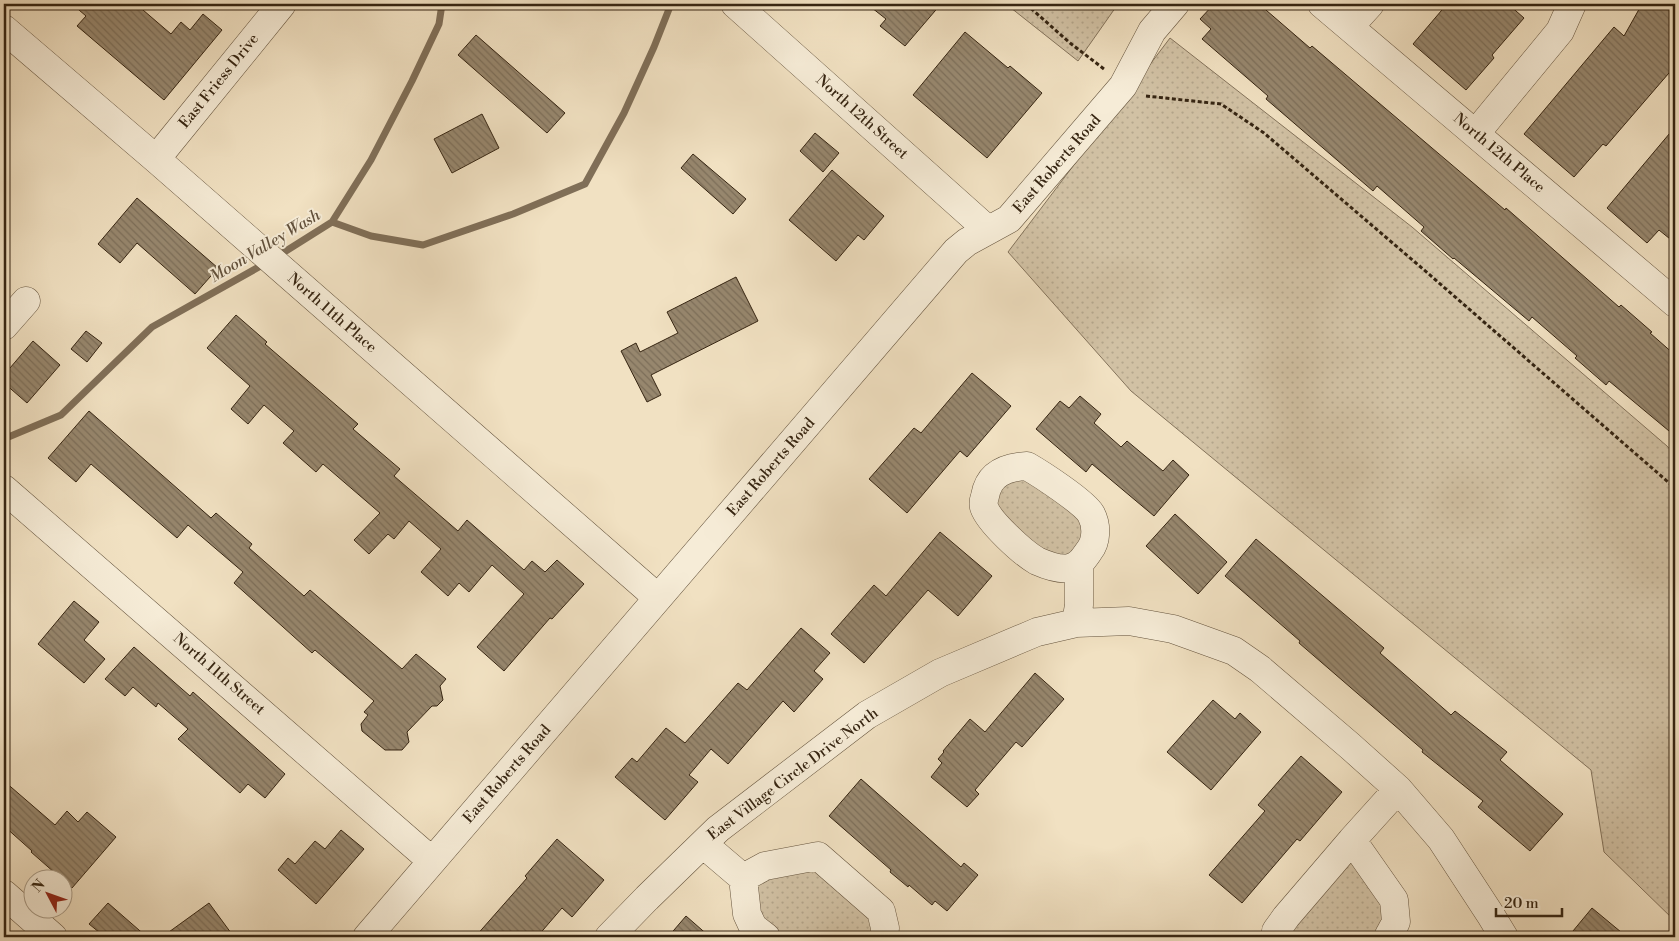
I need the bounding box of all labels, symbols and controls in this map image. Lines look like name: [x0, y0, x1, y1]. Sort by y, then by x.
street label: East Friess Drive: [175, 30, 263, 132]
street label: North 12th Street: [812, 71, 912, 164]
street label: North 12th Place: [1449, 109, 1549, 197]
street label: East Roberts Road: [1009, 110, 1105, 217]
water label: Moon Valley Wash: [206, 205, 324, 287]
street label: North 11th Place: [283, 269, 381, 357]
street label: East Roberts Road: [723, 413, 819, 520]
street label: North 11th Street: [169, 629, 269, 720]
street label: East Village Circle Drive North: [704, 704, 882, 844]
street label: East Roberts Road: [459, 720, 555, 827]
north arrow: [22, 868, 72, 918]
text: N: [29, 876, 49, 896]
scale bar: [1496, 886, 1563, 918]
text: 20 m: [1504, 894, 1539, 913]

